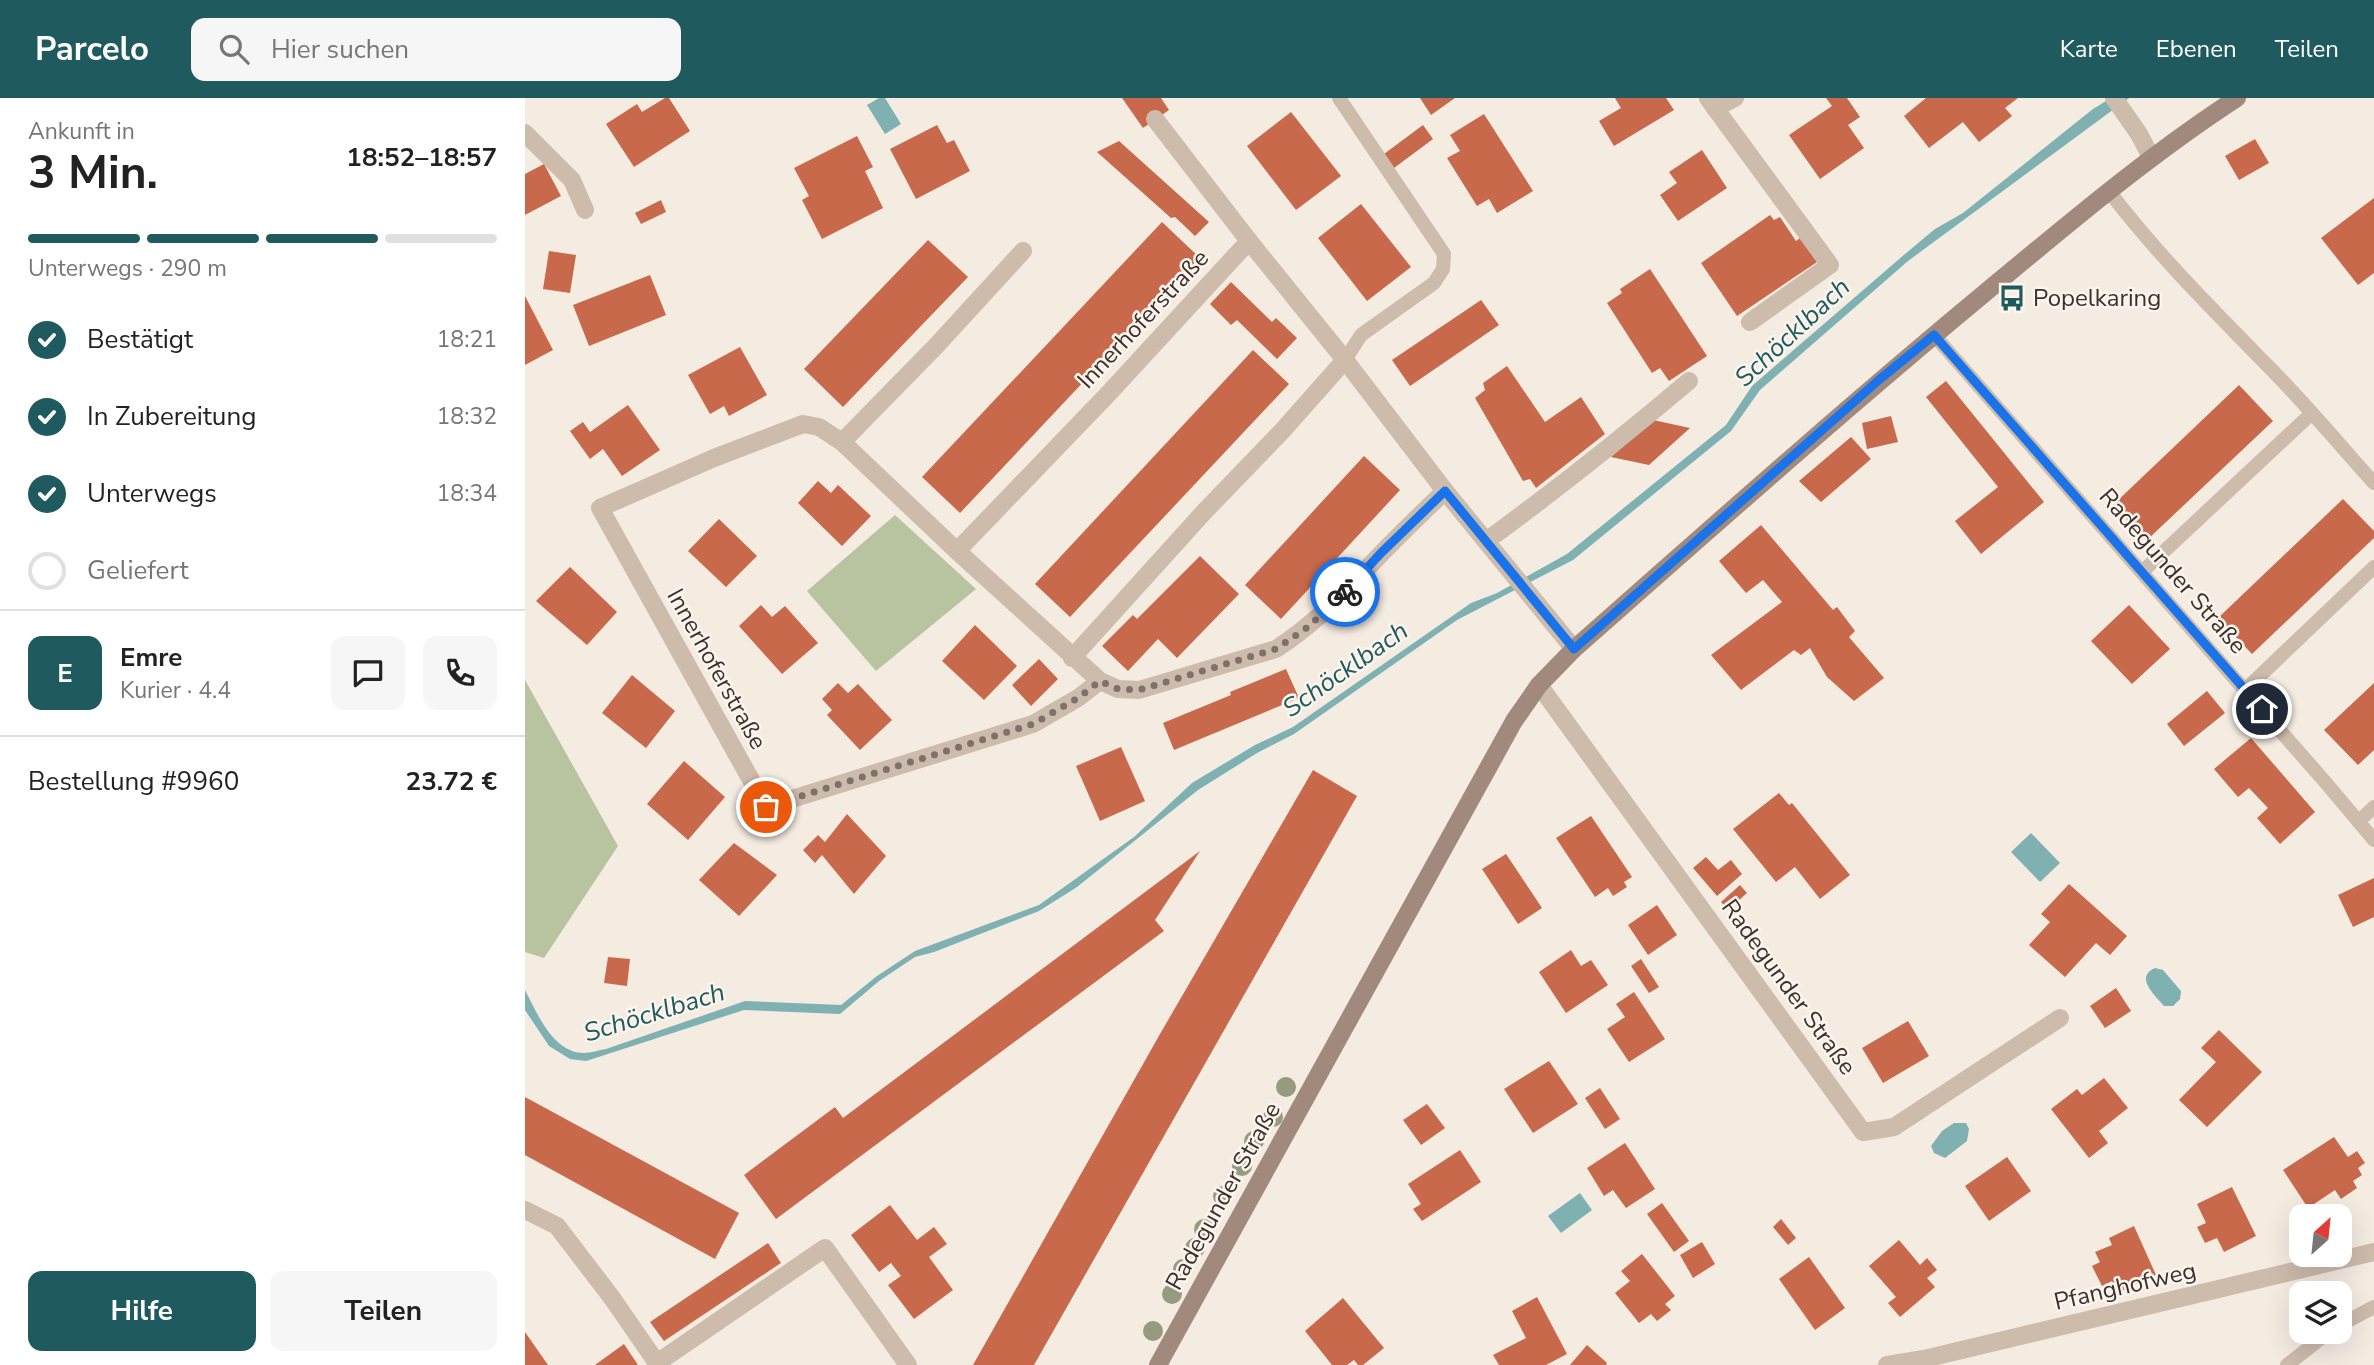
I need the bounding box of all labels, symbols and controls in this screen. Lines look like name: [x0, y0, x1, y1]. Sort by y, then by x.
search box: [191, 18, 681, 81]
text: Parcelo: [35, 27, 149, 72]
icon: search: [215, 30, 253, 68]
text: Hier suchen: [271, 32, 409, 67]
text: Karte: [2060, 33, 2118, 65]
text: Ebenen: [2156, 33, 2237, 65]
text: Teilen: [2275, 33, 2339, 65]
text: Ankunft in: [28, 116, 135, 147]
text: 18:52–18:57: [346, 140, 497, 175]
text: 3 Min.: [28, 141, 158, 204]
street label: Innerhoferstraße: [1070, 243, 1216, 395]
text: Unterwegs · 290 m: [28, 253, 227, 284]
water label: Schöcklbach: [1727, 270, 1858, 395]
place label: Popelkaring: [2033, 282, 2161, 314]
bus stop icon: Popelkaring: [1997, 283, 2027, 313]
icon: check: [28, 321, 66, 359]
text: Bestätigt: [87, 322, 193, 357]
text: 18:21: [437, 324, 497, 355]
icon: check: [28, 398, 66, 436]
text: In Zubereitung: [87, 399, 256, 434]
text: 18:32: [437, 401, 497, 432]
icon: check: [28, 475, 66, 513]
text: Unterwegs: [87, 476, 217, 511]
text: 18:34: [437, 478, 497, 509]
street label: Radegunder Straße: [2092, 481, 2254, 661]
text: Geliefert: [87, 553, 188, 588]
courier: [1310, 557, 1380, 627]
icon: bike: [1326, 573, 1364, 611]
street label: Innerhoferstraße: [660, 583, 774, 755]
water label: Schöcklbach: [1276, 613, 1415, 726]
button: chat: [331, 636, 405, 710]
button: phone: [423, 636, 497, 710]
text: Emre: [120, 640, 182, 675]
text: E: [57, 656, 73, 691]
text: Kurier · 4.4: [120, 675, 231, 706]
pin: [2232, 679, 2292, 739]
icon: home: [2243, 690, 2281, 728]
text: Bestellung #9960: [28, 764, 239, 799]
text: 23.72 €: [406, 764, 497, 799]
pin: [736, 777, 796, 837]
icon: bag: [747, 788, 785, 826]
street label: Radegunder Straße: [1714, 893, 1864, 1081]
water label: Schöcklbach: [579, 974, 729, 1051]
street label: Radegunder Straße: [1158, 1096, 1288, 1296]
north arrow: [2289, 1204, 2352, 1267]
map controls: [2289, 1204, 2352, 1344]
street label: Pfanghofweg: [2051, 1254, 2199, 1318]
button: Hilfe: [28, 1271, 256, 1351]
button: Teilen: [270, 1271, 497, 1351]
button: layers: [2289, 1281, 2352, 1344]

